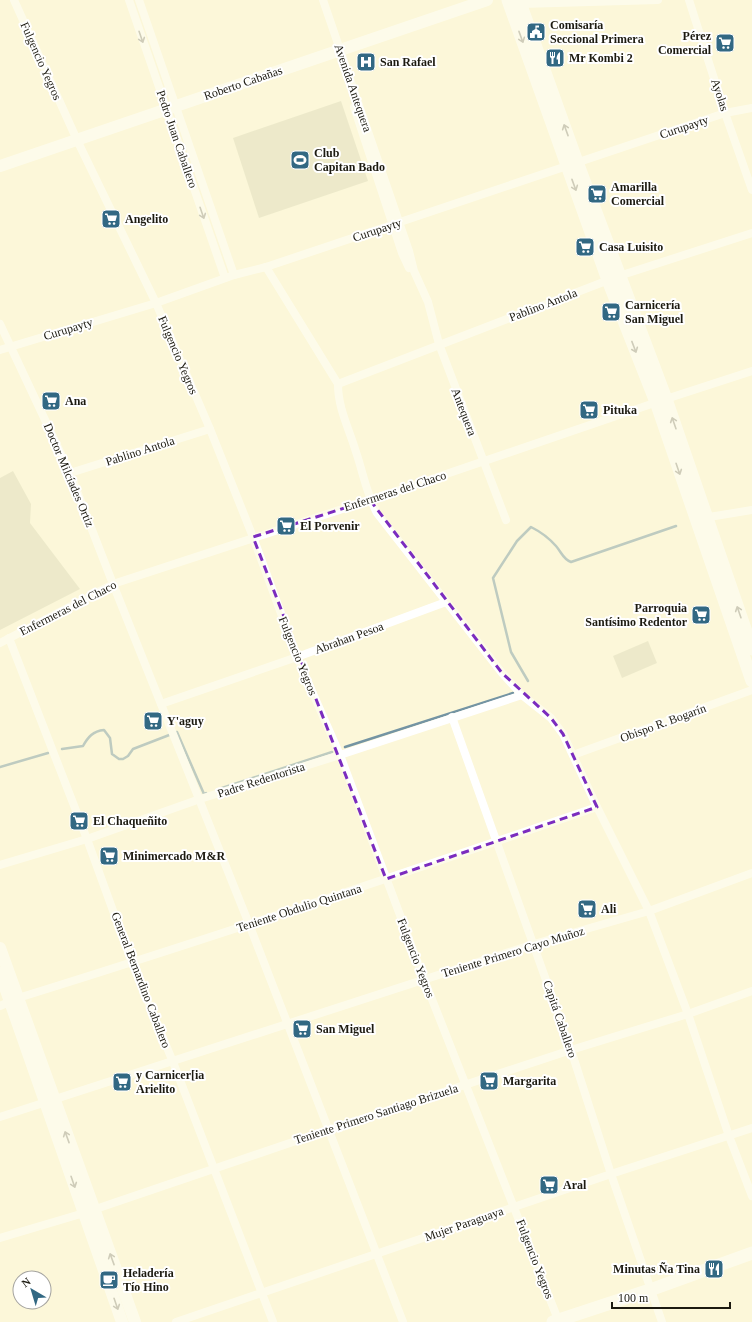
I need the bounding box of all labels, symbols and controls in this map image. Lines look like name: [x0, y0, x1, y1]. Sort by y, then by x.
place label: Comisaría Seccional Primera: [550, 18, 644, 46]
street label: Fulgencio Yegros: [18, 20, 65, 103]
public building icon: Comisaría Seccional Primera: [525, 21, 547, 43]
place label: Pérez Comercial: [658, 29, 712, 57]
one-way arrow: [518, 30, 525, 43]
one-way arrow: [138, 31, 146, 43]
supermarket icon: Pérez Comercial: [714, 32, 736, 54]
street label: Avenida Antequera: [331, 42, 375, 134]
restaurant icon: Mr Kombi 2: [544, 47, 566, 69]
hospital icon: San Rafael: [355, 51, 377, 73]
place label: Mr Kombi 2: [569, 51, 633, 65]
place label: San Rafael: [380, 55, 436, 69]
street label: Roberto Cabañas: [202, 63, 285, 103]
street label: Ayolas: [708, 77, 732, 113]
street label: Pedro Juan Caballero: [154, 88, 200, 190]
street label: Curupayty: [658, 113, 710, 141]
one-way arrow: [562, 124, 569, 137]
place label: Club Capitan Bado: [314, 146, 385, 174]
sports icon: Club Capitan Bado: [289, 149, 311, 171]
one-way arrow: [571, 179, 579, 191]
place label: Amarilla Comercial: [611, 180, 665, 208]
supermarket icon: Amarilla Comercial: [586, 183, 608, 205]
one-way arrow: [199, 206, 206, 219]
supermarket icon: Angelito: [100, 208, 122, 230]
place label: Angelito: [125, 212, 168, 226]
street label: Curupayty: [351, 216, 403, 244]
supermarket icon: Casa Luisito: [574, 236, 596, 258]
place label: Casa Luisito: [599, 240, 663, 254]
street label: Pablino Antola: [507, 285, 580, 324]
place label: Carnicería San Miguel: [625, 298, 684, 326]
supermarket icon: Carnicería San Miguel: [600, 301, 622, 323]
street label: Fulgencio Yegros: [155, 314, 201, 397]
street label: Curupayty: [42, 315, 94, 343]
one-way arrow: [631, 340, 639, 352]
street label: Antequera: [449, 386, 480, 438]
supermarket icon: Ana: [40, 390, 62, 412]
place label: Ana: [65, 394, 86, 408]
supermarket icon: Pituka: [578, 399, 600, 421]
place label: Pituka: [603, 403, 637, 417]
one-way arrow: [670, 416, 677, 429]
street label: Doctor Milcíades Ortiz: [41, 421, 97, 529]
street label: Pablino Antola: [104, 433, 177, 469]
one-way arrow: [675, 462, 683, 474]
street label: Enfermeras del Chaco: [342, 468, 448, 514]
supermarket icon: El Porvenir: [275, 515, 297, 537]
place label: El Porvenir: [300, 519, 360, 533]
street label: Enfermeras del Chaco: [17, 578, 119, 638]
place label: Parroquia Santísimo Redentor: [585, 601, 688, 629]
supermarket icon: Parroquia Santísimo Redentor: [690, 604, 712, 626]
one-way arrow: [735, 606, 743, 618]
street label: Fulgencio Yegros: [276, 614, 320, 698]
street label: Abrahan Pesoa: [313, 619, 386, 657]
street label: Obispo R. Bogarín: [618, 701, 708, 745]
supermarket icon: Y'aguy: [142, 710, 164, 732]
place label: Y'aguy: [167, 714, 204, 728]
street label: Padre Redentorista: [216, 759, 307, 801]
supermarket icon: El Chaqueñito: [68, 810, 90, 832]
place label: El Chaqueñito: [93, 814, 167, 828]
supermarket icon: Minimercado M&R: [98, 845, 120, 867]
place label: Minimercado M&R: [123, 849, 225, 863]
street label: Teniente Obdulio Quintana: [235, 881, 364, 935]
supermarket icon: Ali: [576, 898, 598, 920]
place label: Ali: [601, 902, 617, 916]
street label: General Bernardino Caballero: [109, 910, 173, 1050]
street label: Fulgencio Yegros: [394, 916, 438, 1000]
street label: Teniente Primero Cayo Muñoz: [440, 924, 586, 980]
street label: Capitá Caballero: [540, 978, 580, 1060]
supermarket icon: San Miguel: [291, 1018, 313, 1040]
place label: San Miguel: [316, 1022, 375, 1036]
place label: y Carnicer[ia Arielito: [136, 1068, 204, 1096]
supermarket icon: Margarita: [478, 1070, 500, 1092]
supermarket icon: y Carnicer[ia Arielito: [111, 1071, 133, 1093]
place label: Margarita: [503, 1074, 556, 1088]
street label: Teniente Primero Santiago Brizuela: [292, 1081, 460, 1147]
one-way arrow: [63, 1131, 71, 1143]
supermarket icon: Aral: [538, 1174, 560, 1196]
one-way arrow: [70, 1175, 77, 1188]
place label: Aral: [563, 1178, 587, 1192]
street label: Mujer Paraguaya: [423, 1204, 506, 1244]
street label: Fulgencio Yegros: [513, 1217, 557, 1301]
one-way arrow: [108, 1253, 115, 1266]
restaurant icon: Minutas Ña Tina: [703, 1258, 725, 1280]
place label: Minutas Ña Tina: [613, 1262, 700, 1276]
place label: Heladería Tío Hino: [123, 1266, 174, 1294]
cafe icon: Heladería Tío Hino: [98, 1269, 120, 1291]
north arrow: [12, 1270, 52, 1310]
text: N: [19, 1275, 33, 1289]
scale bar: [612, 1284, 730, 1310]
text: 100 m: [618, 1291, 649, 1305]
one-way arrow: [113, 1298, 120, 1311]

